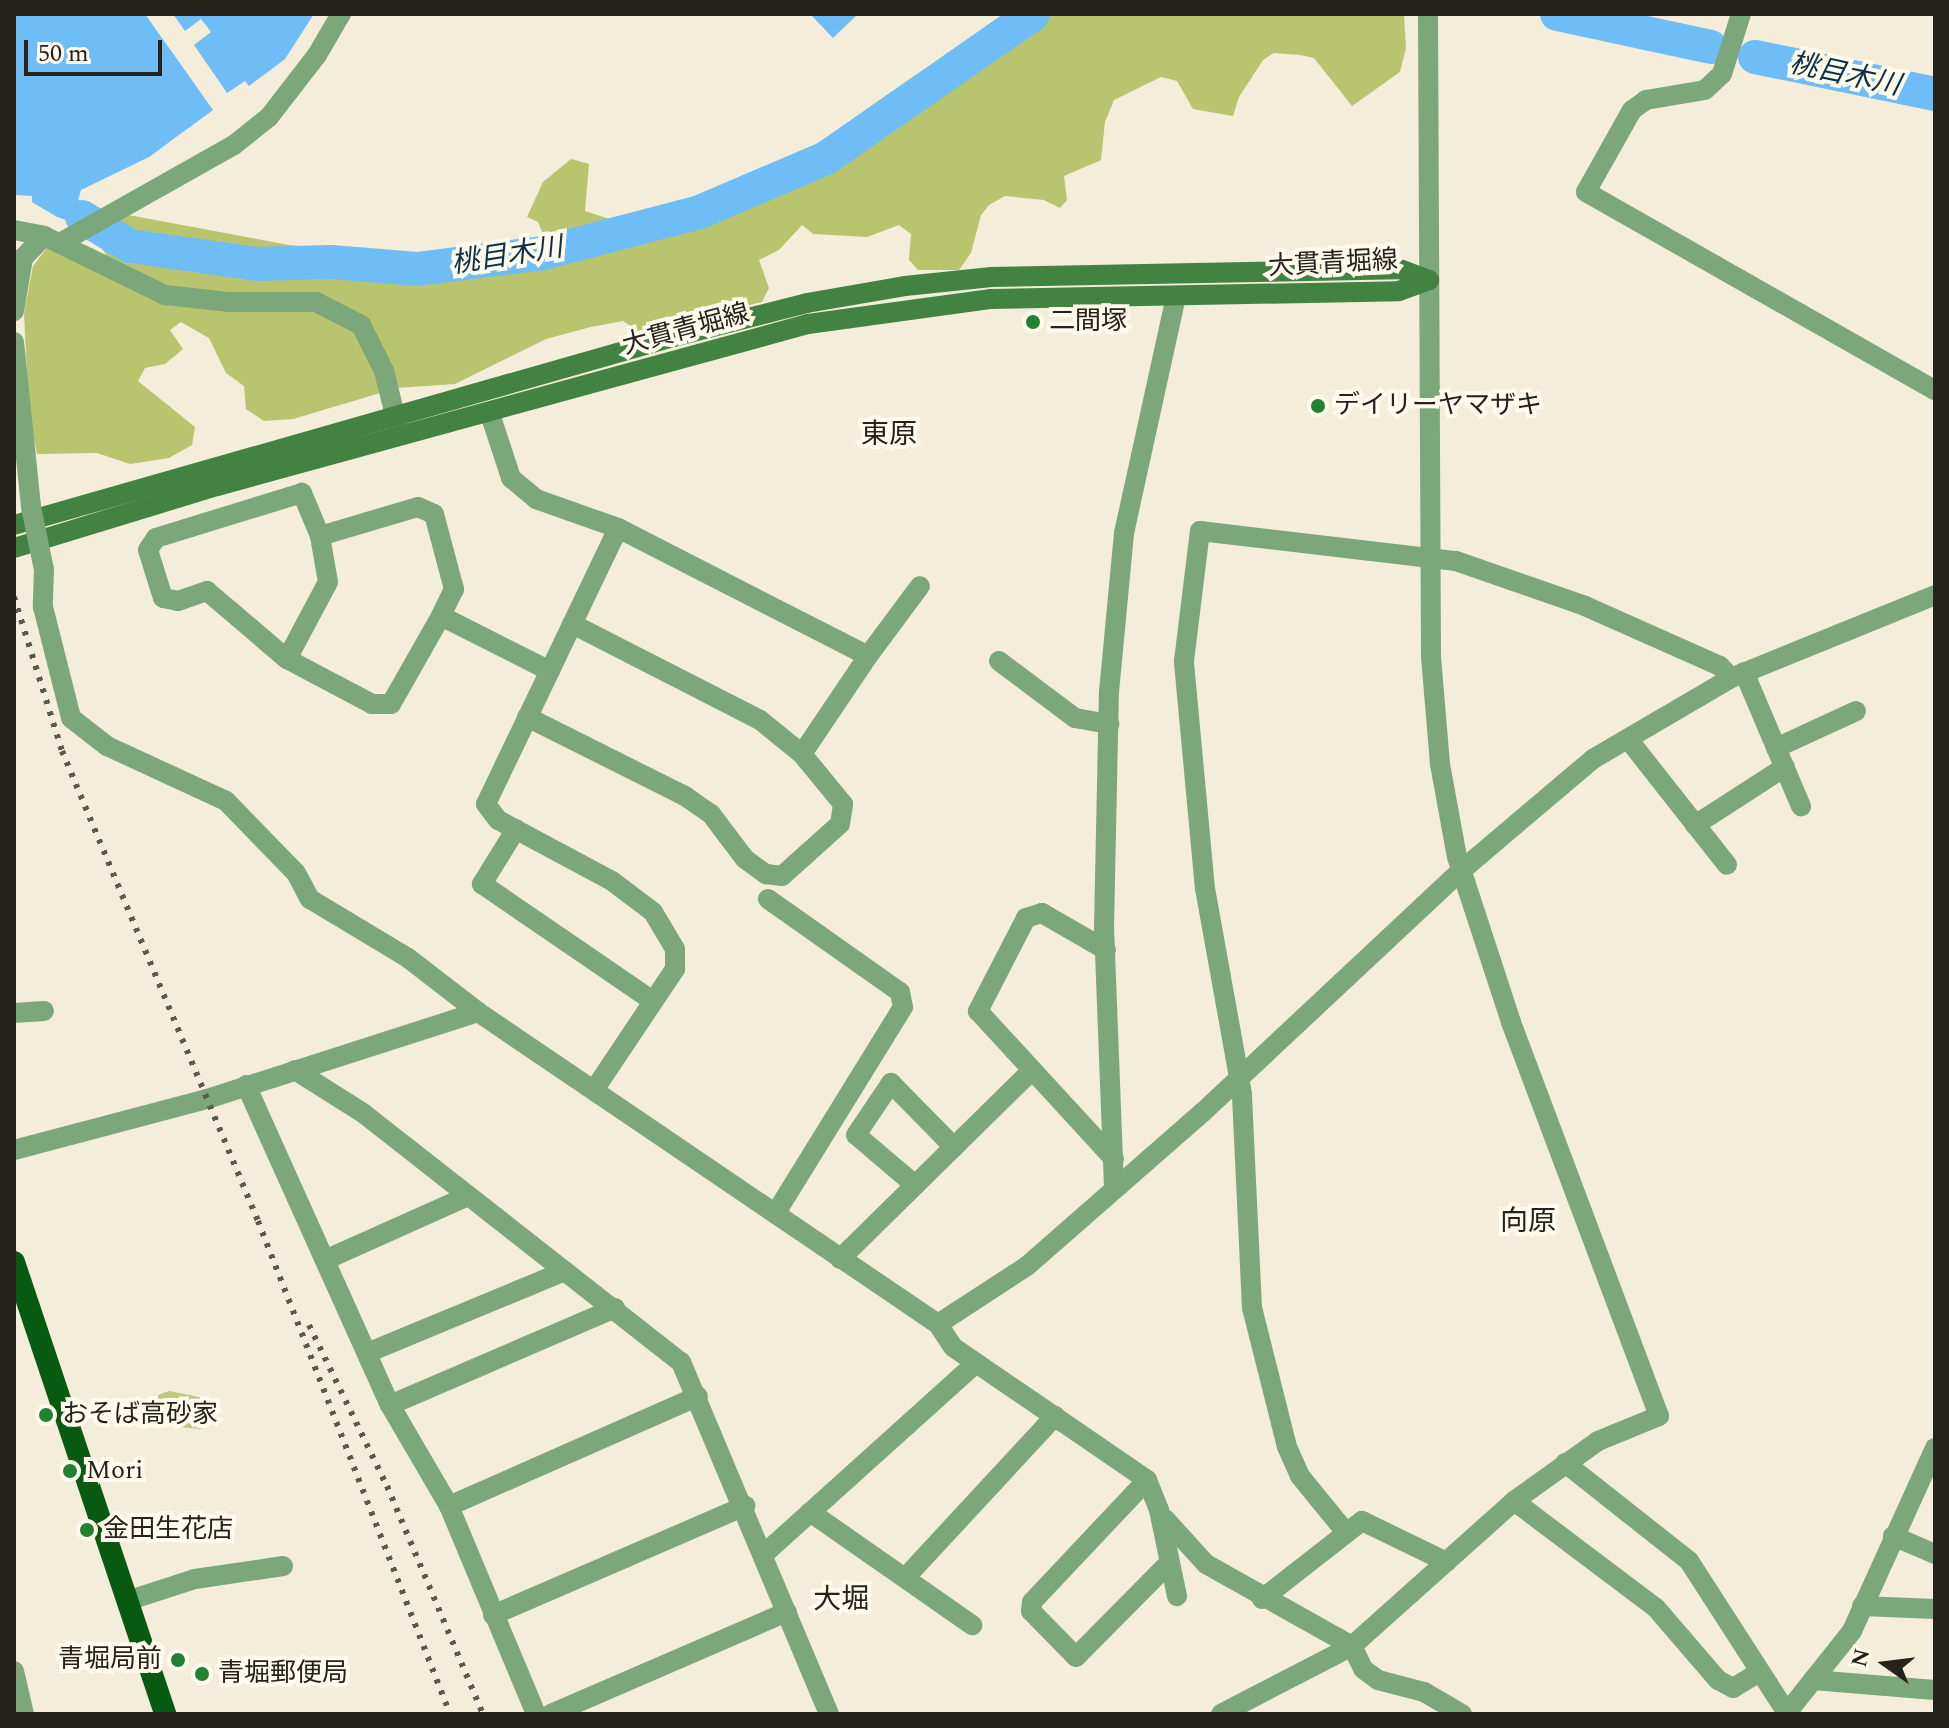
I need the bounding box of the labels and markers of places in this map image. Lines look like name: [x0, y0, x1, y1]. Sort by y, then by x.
place label: 二間塚: [1049, 306, 1127, 338]
marker: 二間塚: [1024, 313, 1042, 331]
place label: デイリーヤマザキ: [1334, 390, 1542, 422]
marker: デイリーヤマザキ: [1309, 397, 1327, 415]
place label: おそば高砂家: [62, 1399, 218, 1431]
marker: おそば高砂家: [37, 1406, 55, 1424]
place label: Mori: [86, 1455, 143, 1487]
marker: Mori: [61, 1462, 79, 1480]
place label: 金田生花店: [103, 1514, 233, 1546]
marker: 金田生花店: [78, 1521, 96, 1539]
place label: 青堀局前: [58, 1644, 162, 1676]
marker: 青堀局前: [169, 1651, 187, 1669]
place label: 青堀郵便局: [218, 1658, 348, 1690]
marker: 青堀郵便局: [193, 1665, 211, 1683]

